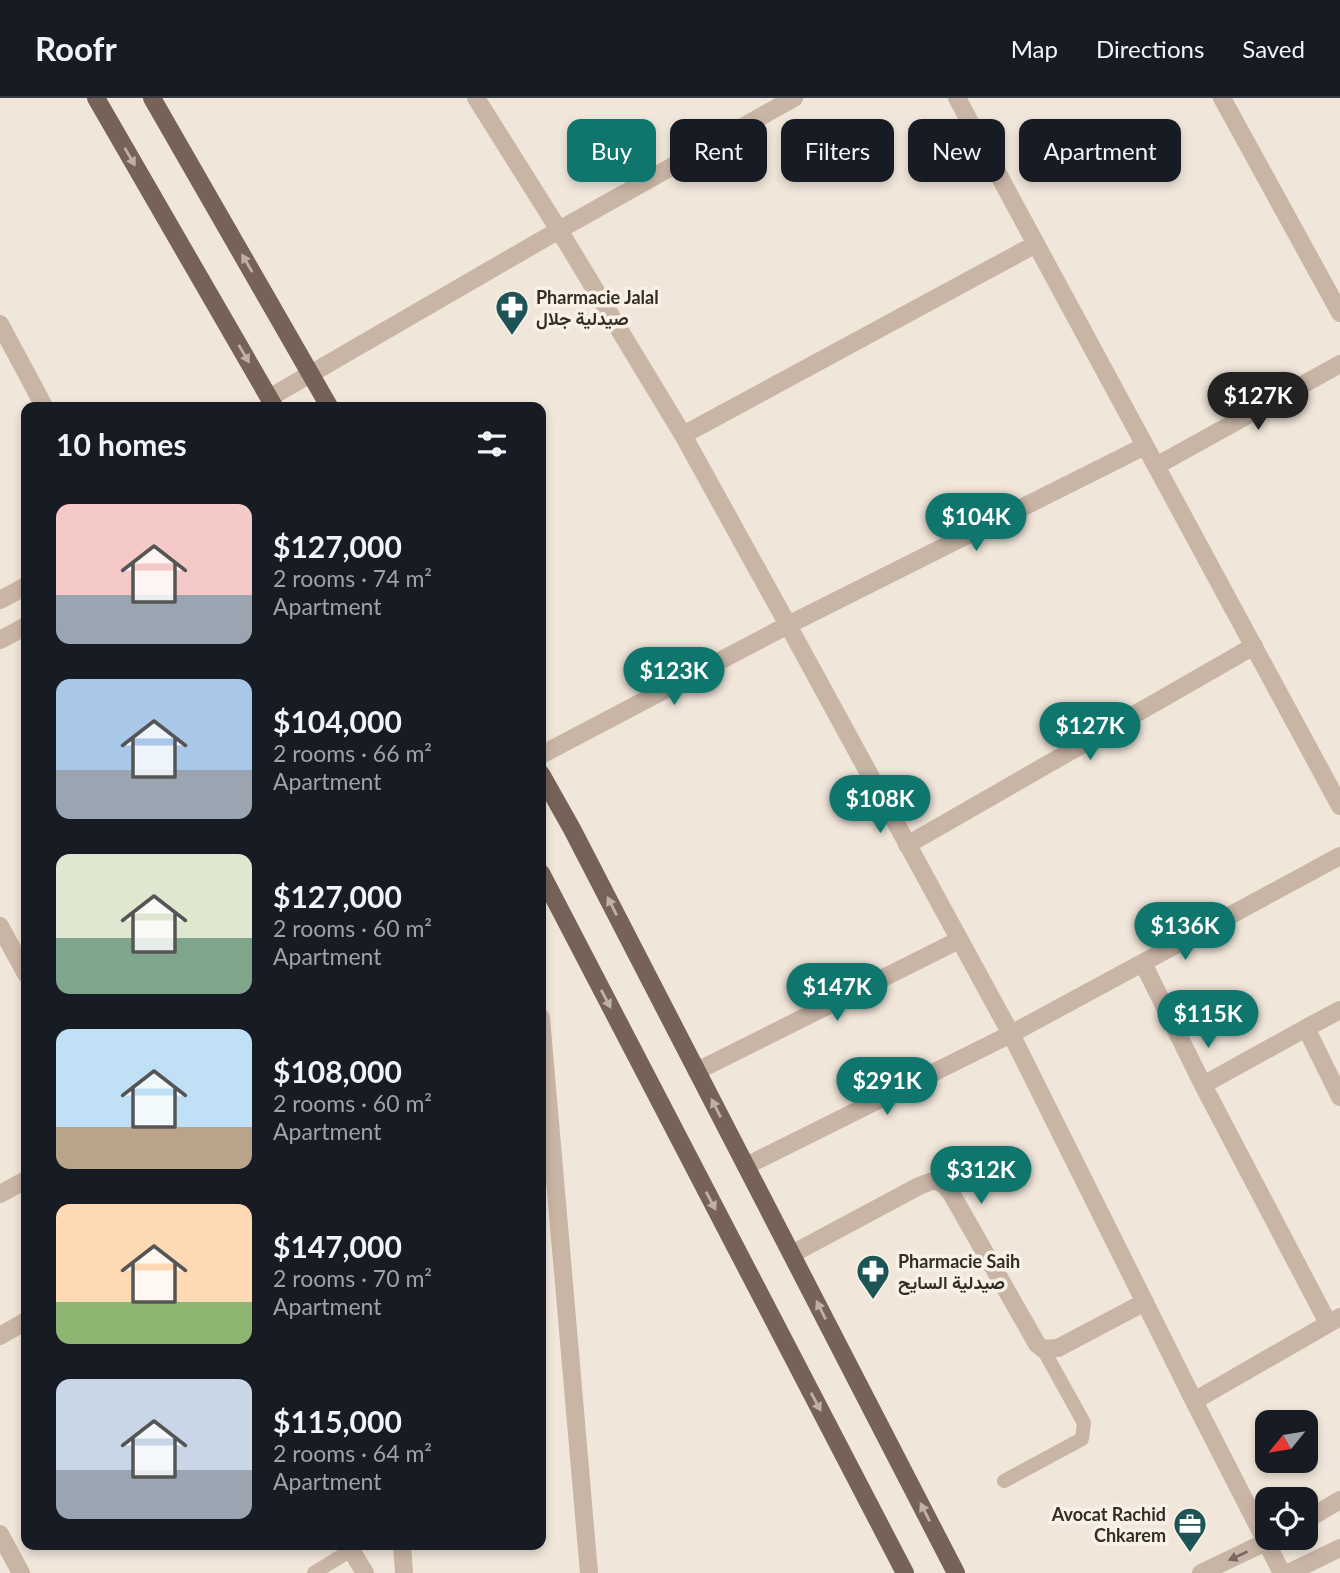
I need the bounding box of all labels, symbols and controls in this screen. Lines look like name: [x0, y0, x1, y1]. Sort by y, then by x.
text: Roofr: [35, 28, 117, 68]
text: Map: [1011, 34, 1058, 63]
text: Directions: [1096, 34, 1204, 63]
text: Saved: [1242, 34, 1305, 63]
chip: Buy: [567, 119, 656, 182]
chip: Rent: [670, 119, 767, 182]
chip: Filters: [781, 119, 894, 182]
chip: New: [908, 119, 1005, 182]
chip: Apartment: [1019, 119, 1181, 182]
one-way arrow: [124, 148, 136, 167]
one-way arrow: [241, 254, 254, 273]
place label: Pharmacie Jalal صيدلية جلال: [536, 286, 659, 330]
pharmacy icon: Pharmacie Jalal صيدلية جلال: [493, 288, 531, 337]
one-way arrow: [238, 345, 250, 364]
pin: $127K: [1209, 372, 1307, 432]
text: $127K: [1223, 381, 1293, 409]
icon: filters: [473, 425, 511, 463]
text: 10 homes: [56, 426, 187, 462]
pin: $104K: [927, 494, 1025, 553]
text: $104K: [941, 502, 1011, 530]
text: $127,000: [273, 528, 402, 564]
icon: home: [112, 532, 196, 616]
text: 2 rooms · 74 m²: [273, 564, 432, 592]
text: Apartment: [273, 592, 381, 620]
pin: $123K: [625, 648, 723, 707]
text: $123K: [639, 656, 709, 684]
pin: $127K: [1041, 702, 1139, 762]
text: $104,000: [273, 703, 402, 739]
icon: home: [112, 707, 196, 791]
text: $127K: [1055, 711, 1125, 739]
text: 2 rooms · 66 m²: [273, 739, 432, 767]
text: Apartment: [273, 767, 381, 795]
pin: $108K: [831, 776, 929, 835]
text: $108K: [845, 784, 915, 812]
text: $127,000: [273, 878, 402, 914]
icon: home: [112, 882, 196, 966]
one-way arrow: [606, 896, 618, 916]
pin: $136K: [1136, 902, 1234, 962]
text: $136K: [1150, 911, 1220, 939]
text: 2 rooms · 60 m²: [273, 914, 432, 942]
text: Apartment: [273, 942, 381, 970]
pin: $147K: [788, 964, 886, 1023]
text: $147K: [802, 972, 872, 1000]
one-way arrow: [601, 989, 612, 1009]
pin: $115K: [1159, 990, 1257, 1050]
text: $115K: [1173, 999, 1243, 1027]
text: $108,000: [273, 1053, 402, 1089]
icon: home: [112, 1057, 196, 1141]
pin: $291K: [838, 1058, 936, 1117]
text: $291K: [852, 1066, 922, 1094]
text: 2 rooms · 60 m²: [273, 1089, 432, 1117]
one-way arrow: [711, 1098, 722, 1118]
text: Apartment: [273, 1117, 381, 1145]
pin: $312K: [932, 1146, 1030, 1206]
text: $312K: [946, 1155, 1016, 1183]
one-way arrow: [705, 1191, 717, 1211]
text: $147,000: [273, 1228, 402, 1264]
icon: home: [112, 1232, 196, 1316]
place label: Pharmacie Saih صيدلية السايح: [898, 1250, 1020, 1295]
pharmacy icon: Pharmacie Saih صيدلية السايح: [854, 1252, 892, 1301]
text: 2 rooms · 70 m²: [273, 1264, 432, 1292]
text: Apartment: [273, 1292, 381, 1320]
one-way arrow: [815, 1300, 826, 1320]
one-way arrow: [811, 1392, 822, 1412]
text: $115,000: [273, 1403, 402, 1439]
icon: home: [112, 1407, 196, 1491]
north arrow: [1255, 1410, 1318, 1474]
map controls: [1255, 1410, 1318, 1550]
text: 2 rooms · 64 m²: [273, 1439, 432, 1467]
text: Apartment: [273, 1467, 381, 1495]
button: locate: [1255, 1487, 1318, 1550]
one-way arrow: [919, 1502, 931, 1522]
place label: Avocat Rachid Chkarem: [1051, 1503, 1166, 1546]
office icon: Avocat Rachid Chkarem: [1171, 1505, 1209, 1554]
one-way arrow: [1228, 1550, 1248, 1562]

